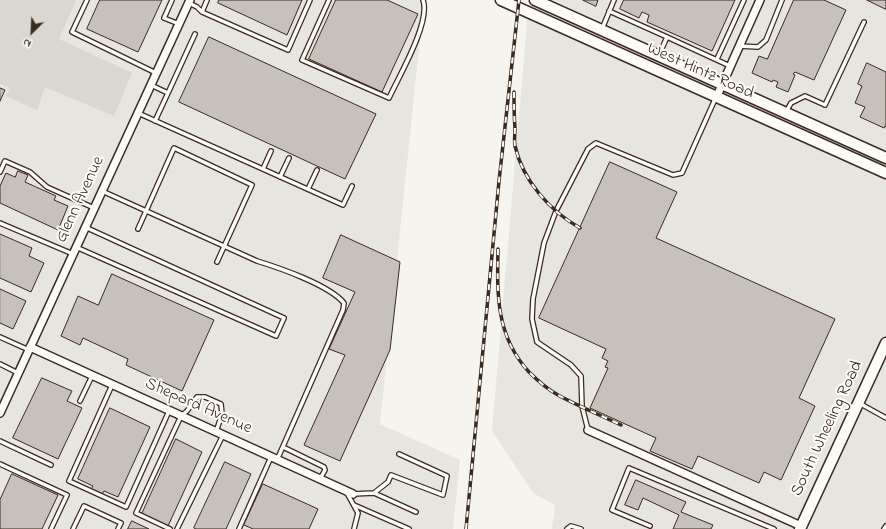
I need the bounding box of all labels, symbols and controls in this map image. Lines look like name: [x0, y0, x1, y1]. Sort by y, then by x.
north arrow: [12, 12, 52, 52]
text: N: [20, 34, 34, 52]
street label: West Hintz Road: [643, 39, 757, 105]
street label: Glenn Avenue: [52, 154, 110, 246]
street label: South Wheeling Road: [788, 358, 868, 500]
street label: Shepard Avenue: [141, 374, 255, 440]

